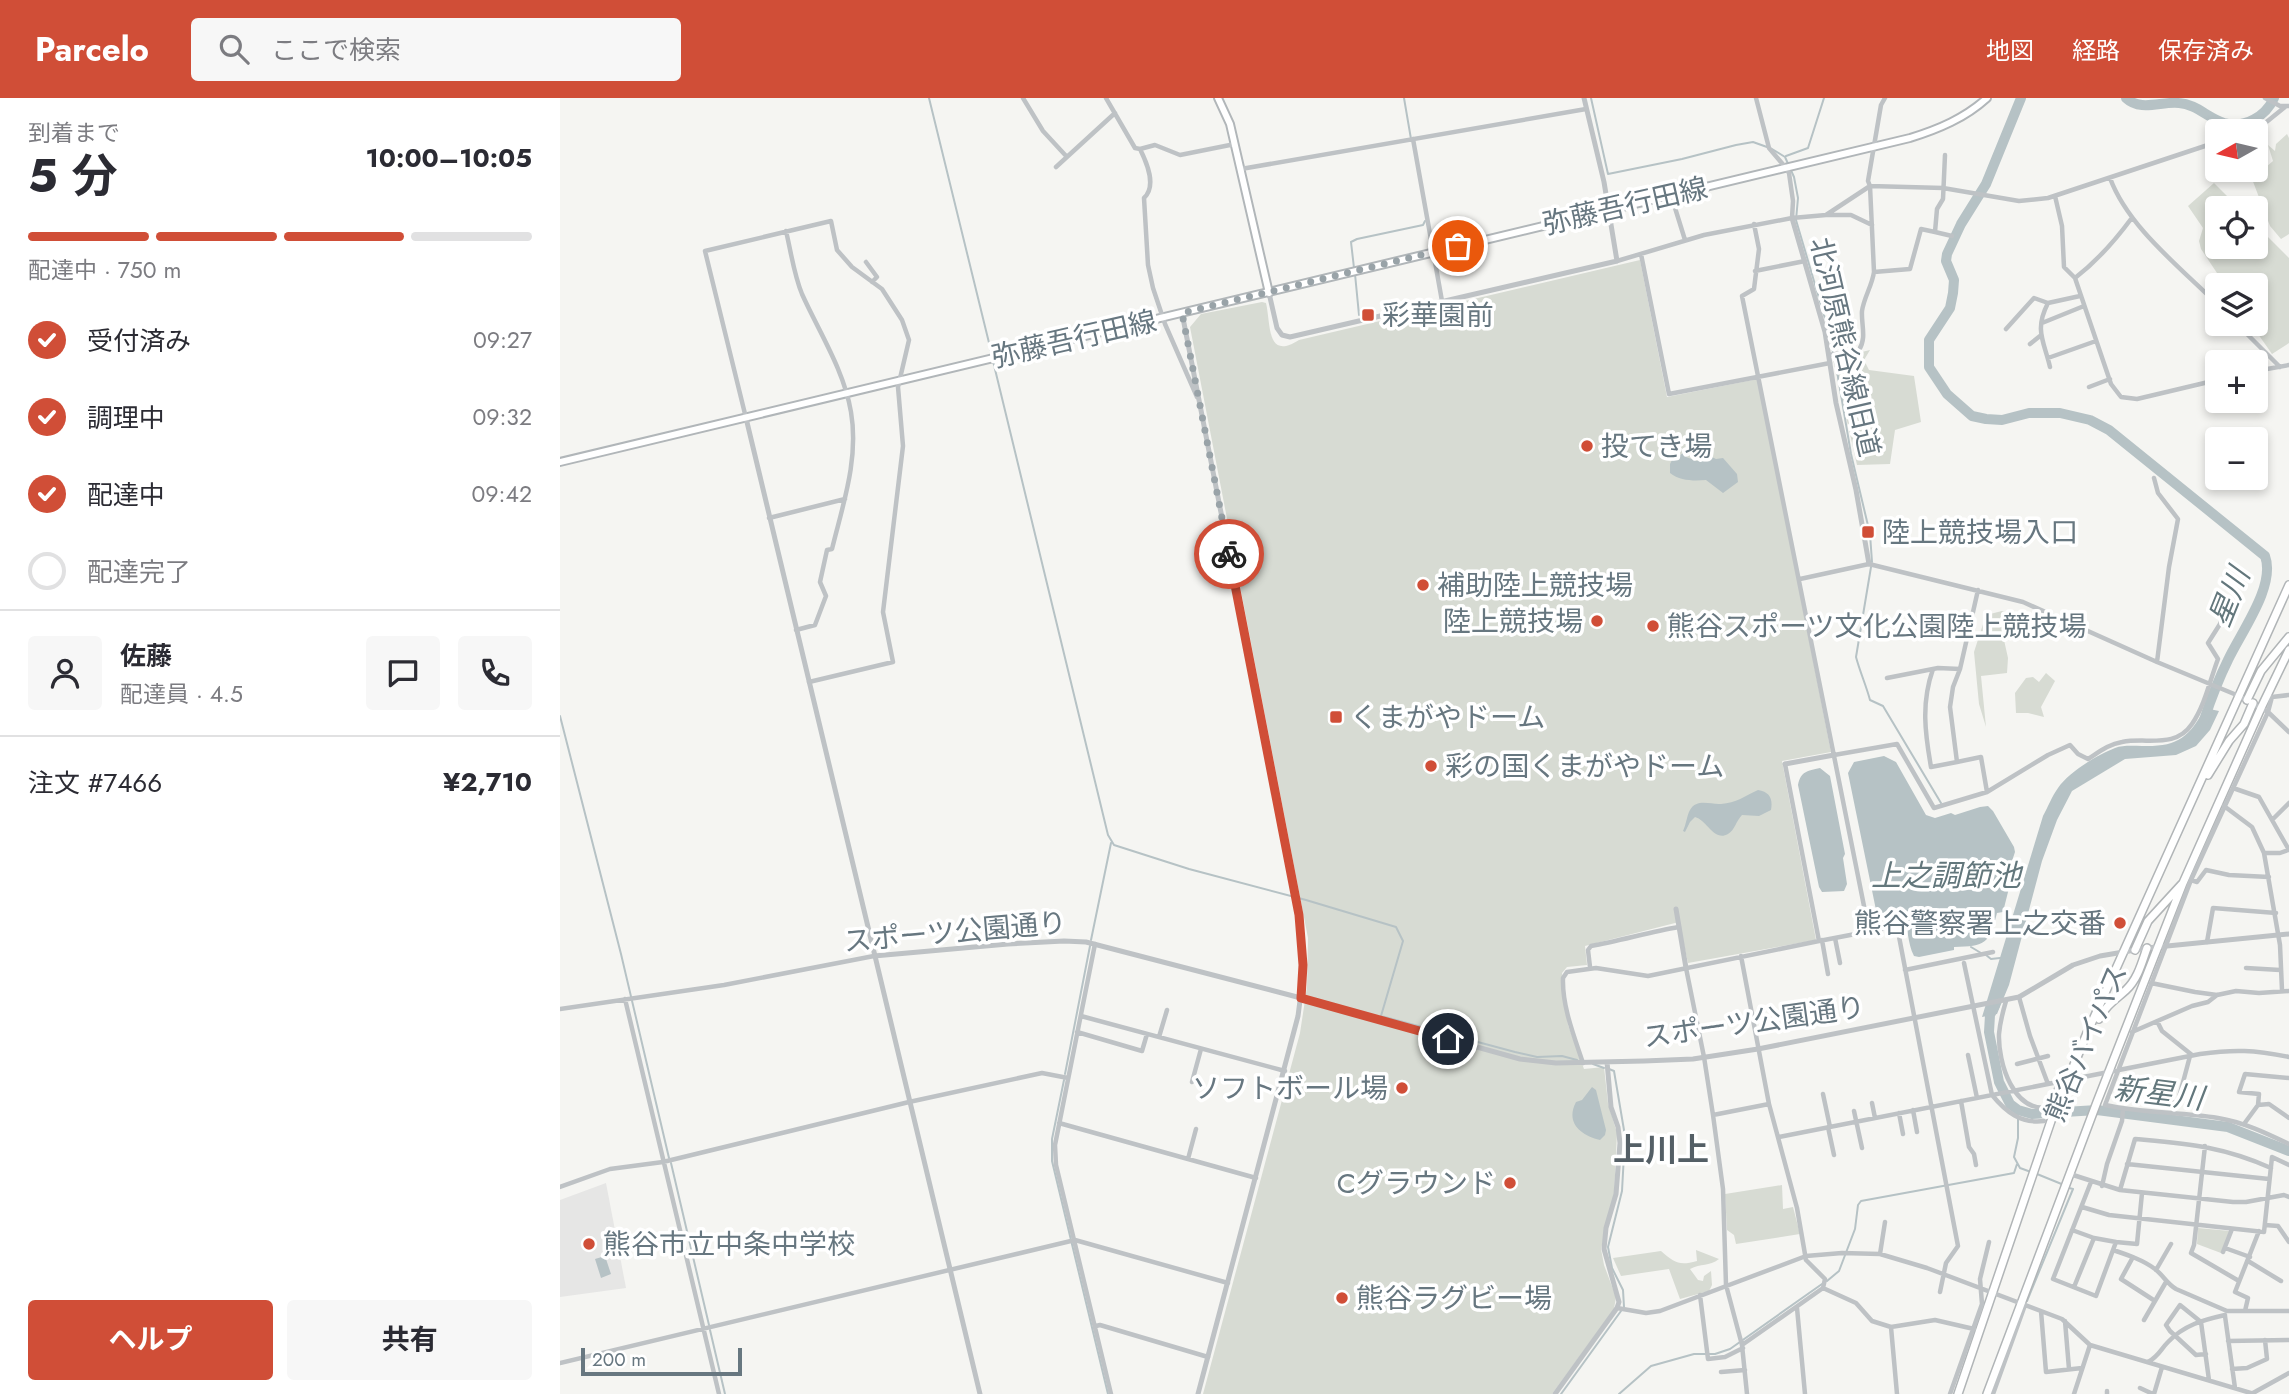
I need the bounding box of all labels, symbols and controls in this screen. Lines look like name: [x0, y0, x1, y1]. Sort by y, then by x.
search box: [191, 18, 681, 81]
text: Parcelo: [35, 26, 149, 73]
icon: search: [215, 30, 253, 68]
text: ここで検索: [271, 31, 401, 69]
text: 地図: [1986, 33, 2034, 68]
text: 経路: [2072, 33, 2120, 68]
text: 保存済み: [2158, 33, 2254, 68]
text: 到着まで: [28, 116, 120, 150]
north arrow: [2205, 119, 2268, 182]
map controls: [2205, 119, 2268, 490]
text: 10:00–10:05: [366, 139, 532, 177]
text: 5 分: [28, 143, 117, 209]
street label: 弥藤吾行田線: [1539, 167, 1711, 245]
button: locate: [2205, 196, 2268, 259]
pin: [1428, 216, 1488, 276]
icon: bag: [1439, 227, 1477, 265]
street label: 北河原熊谷線旧道: [1800, 233, 1890, 461]
text: 配達中 · 750 m: [28, 253, 181, 287]
button: layers: [2205, 273, 2268, 336]
place label: 彩華園前: [1382, 295, 1494, 336]
street label: 弥藤吾行田線: [988, 300, 1160, 378]
marker: 彩華園前: [1360, 307, 1376, 323]
icon: check: [28, 321, 66, 359]
text: 受付済み: [87, 322, 191, 360]
text: 09:27: [473, 323, 532, 357]
button: +: [2205, 350, 2268, 413]
icon: check: [28, 398, 66, 436]
text: 調理中: [87, 399, 165, 437]
text: 09:32: [472, 400, 532, 434]
place label: 投てき場: [1601, 426, 1712, 467]
button: −: [2205, 427, 2268, 490]
marker: 投てき場: [1579, 438, 1595, 454]
icon: check: [28, 475, 66, 513]
text: 配達中: [87, 476, 165, 514]
text: 09:42: [472, 477, 532, 511]
place label: 陸上競技場入口: [1882, 512, 2078, 553]
courier: [1194, 519, 1264, 589]
marker: 陸上競技場入口: [1860, 524, 1876, 540]
icon: bike: [1210, 535, 1248, 573]
text: 配達完了: [87, 553, 191, 591]
water label: 星川: [2198, 558, 2261, 633]
place label: 補助陸上競技場: [1437, 565, 1633, 606]
marker: 補助陸上競技場: [1415, 577, 1431, 593]
place label: 陸上競技場: [1443, 601, 1583, 642]
place label: 熊谷スポーツ文化公園陸上競技場: [1667, 606, 2086, 647]
marker: 陸上競技場: [1589, 613, 1605, 629]
marker: 熊谷スポーツ文化公園陸上競技場: [1645, 618, 1661, 634]
button: person: [28, 636, 102, 710]
button: chat: [366, 636, 440, 710]
button: phone: [458, 636, 532, 710]
text: 佐藤: [120, 637, 172, 675]
text: 配達員 · 4.5: [120, 677, 243, 711]
place label: くまがやドーム: [1350, 697, 1545, 738]
marker: くまがやドーム: [1328, 709, 1344, 725]
place label: 彩の国くまがやドーム: [1445, 746, 1724, 787]
marker: 彩の国くまがやドーム: [1423, 758, 1439, 774]
text: ¥2,710: [443, 763, 532, 801]
text: 注文 #7466: [28, 764, 162, 802]
water label: 上之調節池: [1871, 854, 2024, 897]
street label: スポーツ公園通り: [842, 902, 1068, 962]
place label: 熊谷警察署上之交番: [1854, 903, 2106, 944]
marker: 熊谷警察署上之交番: [2112, 915, 2128, 931]
street label: 熊谷バイパス: [2034, 958, 2138, 1128]
street label: スポーツ公園通り: [1641, 986, 1867, 1058]
pin: [1418, 1009, 1478, 1069]
icon: home: [1429, 1020, 1467, 1058]
water label: 新星川: [2112, 1066, 2209, 1120]
place label: ソフトボール場: [1192, 1068, 1388, 1109]
marker: ソフトボール場: [1394, 1080, 1410, 1096]
district label: 上川上: [1613, 1127, 1709, 1173]
place label: Cグラウンド: [1337, 1163, 1496, 1204]
marker: Cグラウンド: [1502, 1175, 1518, 1191]
place label: 熊谷市立中条中学校: [603, 1224, 855, 1265]
marker: 熊谷市立中条中学校: [581, 1236, 597, 1252]
place label: 熊谷ラグビー場: [1356, 1278, 1552, 1319]
marker: 熊谷ラグビー場: [1334, 1290, 1350, 1306]
button: ヘルプ: [28, 1300, 273, 1380]
button: 共有: [287, 1300, 532, 1380]
scale bar: [581, 1345, 742, 1377]
text: 200 m: [592, 1346, 646, 1373]

